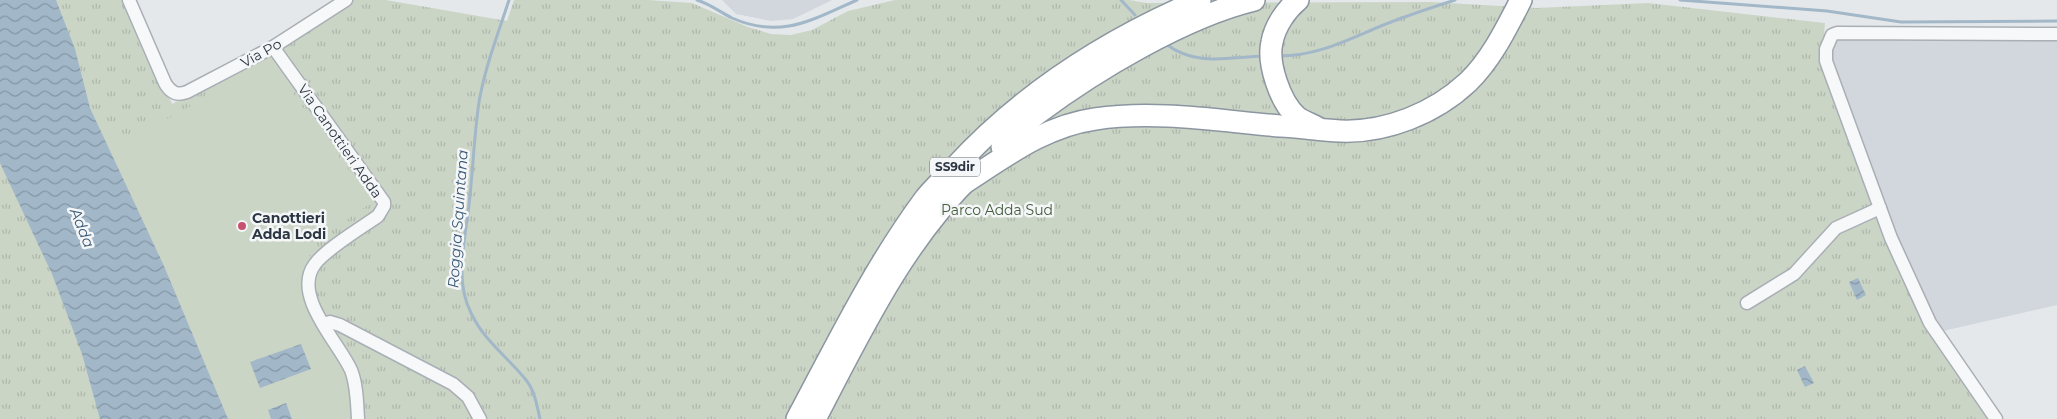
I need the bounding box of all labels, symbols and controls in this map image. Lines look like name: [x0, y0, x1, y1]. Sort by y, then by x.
street label: Via Po: [237, 34, 285, 72]
street label: Via Canottieri Adda: [294, 81, 386, 201]
water label: Roggia Squintana: [443, 149, 472, 289]
road number: SS9dir: [930, 158, 980, 176]
park label: Parco Adda Sud: [941, 201, 1053, 219]
water label: Adda: [66, 204, 99, 250]
place label: Canottieri Adda Lodi: [251, 209, 326, 243]
marker: Canottieri Adda Lodi: [236, 220, 248, 232]

